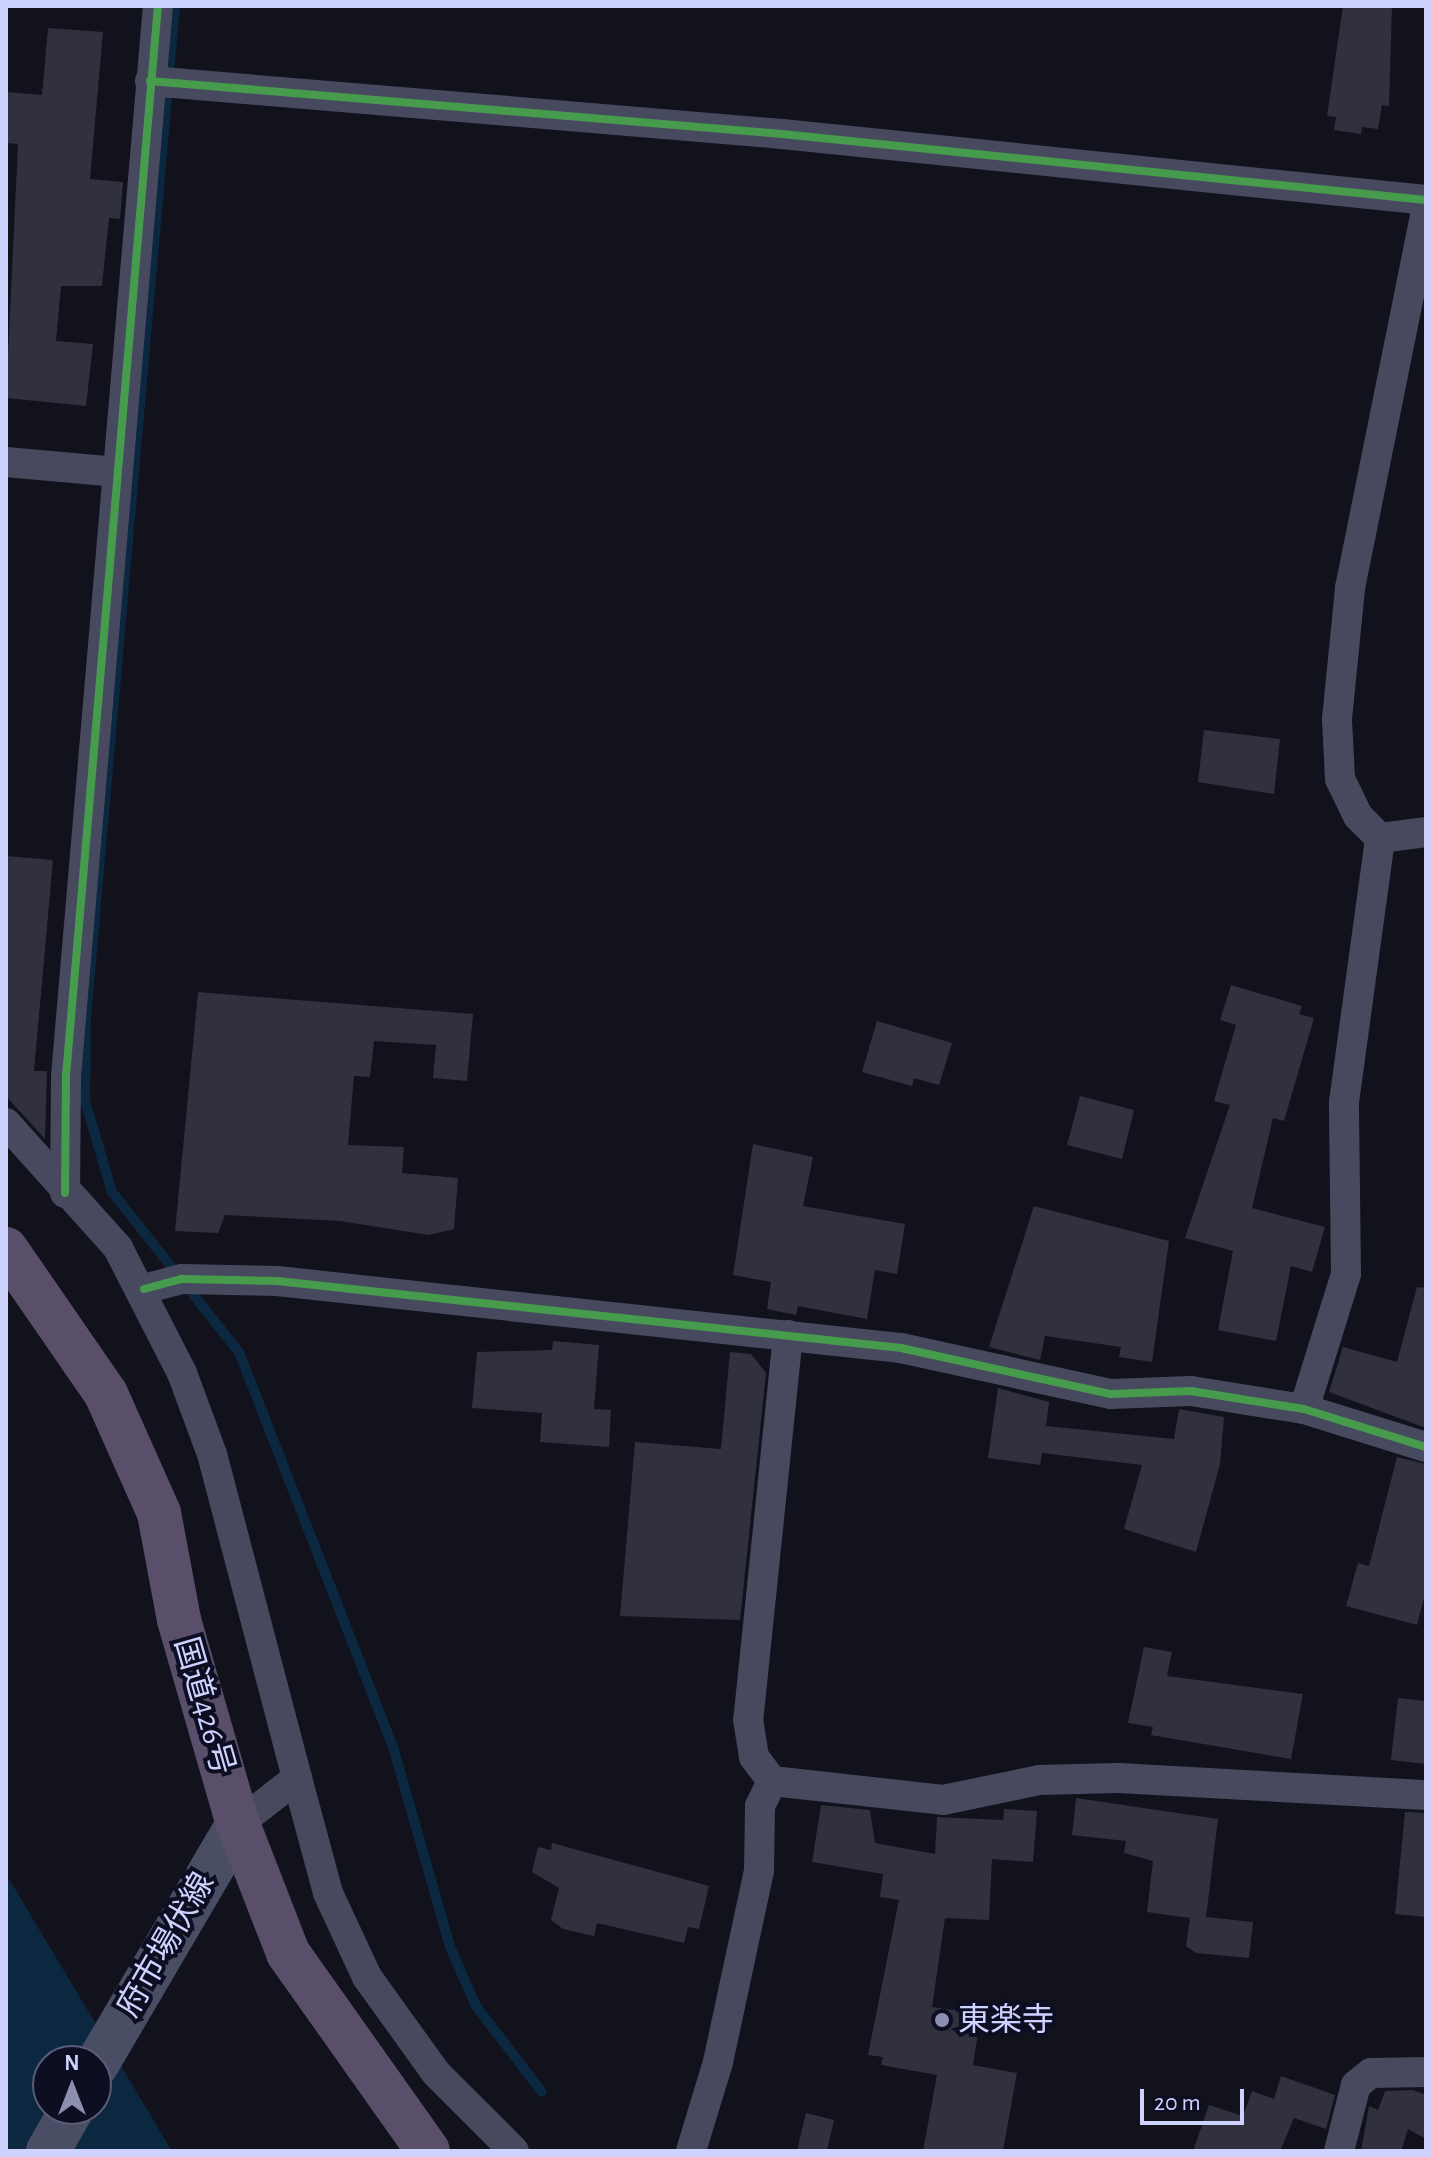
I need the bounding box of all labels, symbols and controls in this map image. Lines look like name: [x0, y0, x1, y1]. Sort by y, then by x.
street label: 国道426号: [166, 1633, 242, 1779]
street label: 府市場伏線: [109, 1866, 223, 2024]
place label: 東楽寺: [958, 2001, 1054, 2039]
marker: 東楽寺: [933, 2011, 951, 2029]
north arrow: [32, 2045, 112, 2125]
text: N: [64, 2052, 80, 2074]
scale bar: [1144, 2073, 1248, 2123]
text: 20 m: [1154, 2091, 1201, 2115]

